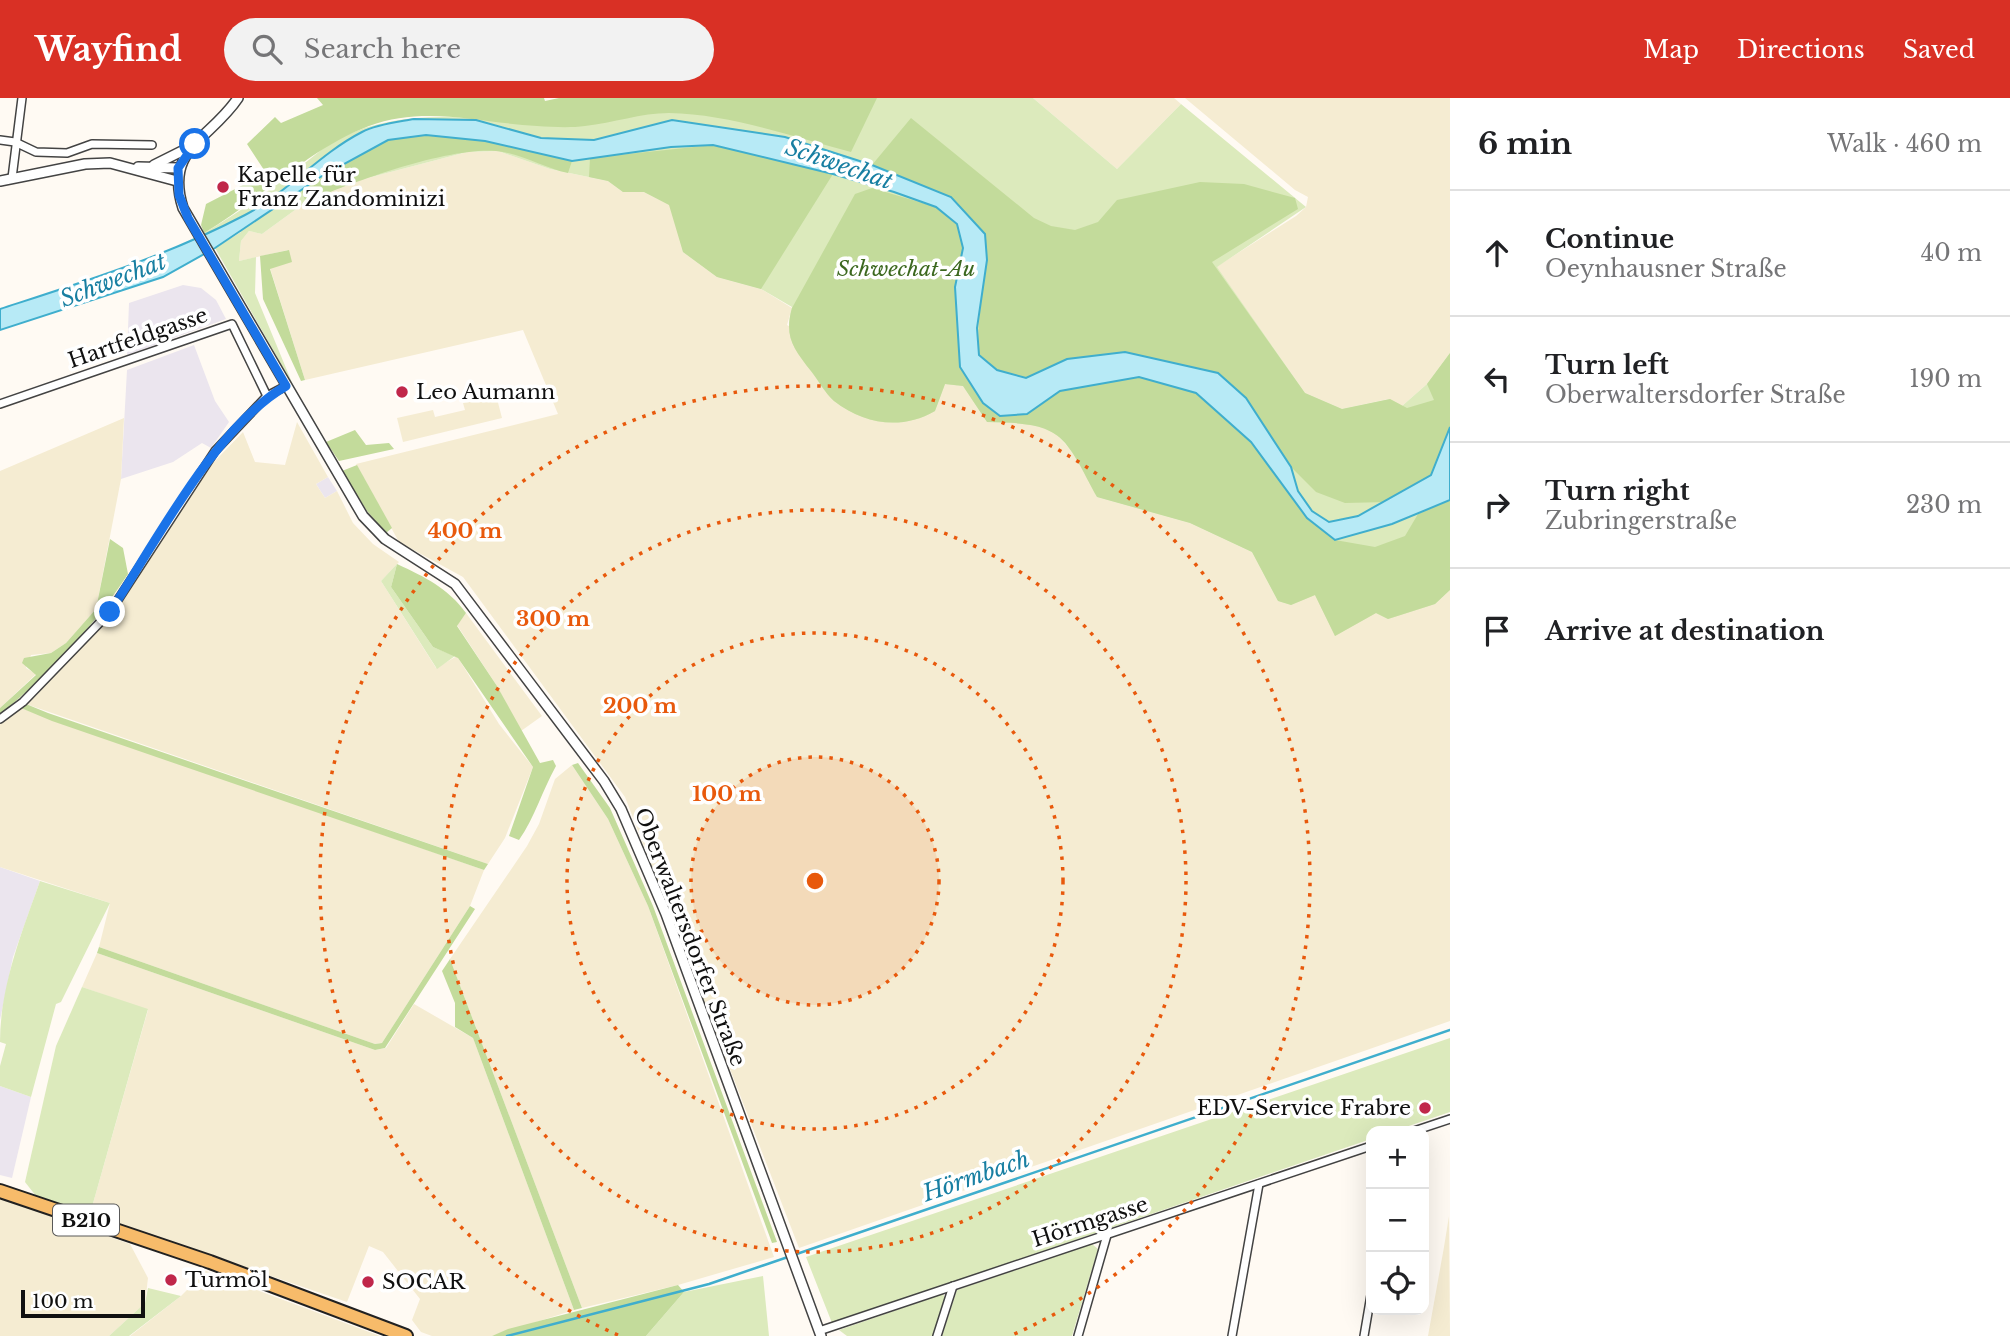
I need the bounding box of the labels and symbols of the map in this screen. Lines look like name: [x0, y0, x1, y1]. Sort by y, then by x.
route start: [179, 128, 210, 159]
water label: Schwechat: [782, 133, 897, 196]
place label: Kapelle für Franz Zandominizi: [237, 162, 445, 212]
marker: Kapelle für Franz Zandominizi: [215, 179, 231, 195]
water label: Schwechat: [56, 247, 171, 313]
park label: Schwechat-Au: [837, 256, 975, 282]
street label: Hartfeldgasse: [65, 302, 211, 374]
place label: Leo Aumann: [416, 379, 555, 405]
marker: Leo Aumann: [394, 384, 410, 400]
text: 400 m: [428, 518, 502, 544]
route end: [94, 596, 125, 627]
text: 300 m: [516, 606, 590, 632]
text: 200 m: [603, 693, 677, 719]
text: 100 m: [692, 781, 762, 807]
street label: Oberwaltersdorfer Straße: [629, 804, 751, 1070]
centre of rings: [803, 869, 827, 893]
place label: EDV-Service Frabre: [1197, 1095, 1411, 1121]
marker: EDV-Service Frabre: [1417, 1100, 1433, 1116]
water label: Hörmbach: [918, 1145, 1033, 1208]
street label: Hörmgasse: [1029, 1191, 1151, 1253]
road number: B210: [53, 1204, 119, 1236]
place label: Turmöl: [185, 1267, 268, 1293]
place label: SOCAR: [382, 1269, 466, 1295]
marker: Turmöl: [163, 1272, 179, 1288]
marker: SOCAR: [360, 1274, 376, 1290]
scale bar: [21, 1287, 145, 1319]

